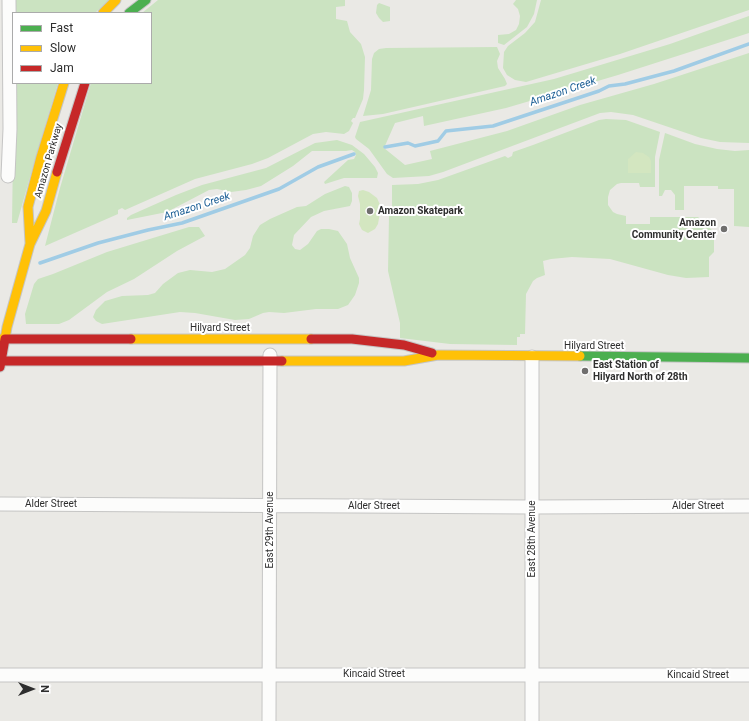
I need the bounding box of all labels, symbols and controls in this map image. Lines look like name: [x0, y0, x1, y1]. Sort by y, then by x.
legend: [12, 12, 152, 84]
text: Fast: [50, 21, 73, 35]
text: Slow: [50, 41, 76, 55]
text: Jam: [50, 61, 74, 75]
water label: Amazon Creek: [528, 74, 598, 110]
street label: Amazon Parkway: [33, 122, 65, 200]
water label: Amazon Creek: [162, 190, 232, 224]
place label: Amazon Skatepark: [378, 205, 463, 217]
marker: Amazon Skatepark: [365, 206, 375, 216]
place label: Amazon Community Center: [632, 217, 716, 240]
marker: Amazon Community Center: [719, 224, 729, 234]
street label: Hilyard Street: [190, 322, 250, 334]
street label: Hilyard Street: [564, 340, 624, 352]
place label: East Station of Hilyard North of 28th: [593, 359, 688, 382]
marker: East Station of Hilyard North of 28th: [580, 366, 590, 376]
street label: East 29th Avenue: [264, 491, 276, 569]
street label: Alder Street: [25, 498, 77, 510]
street label: Alder Street: [348, 500, 400, 512]
street label: East 28th Avenue: [526, 500, 538, 578]
street label: Alder Street: [672, 500, 724, 512]
street label: Kincaid Street: [343, 668, 405, 680]
north arrow: [12, 669, 52, 709]
street label: Kincaid Street: [667, 669, 729, 681]
text: N: [38, 685, 51, 693]

